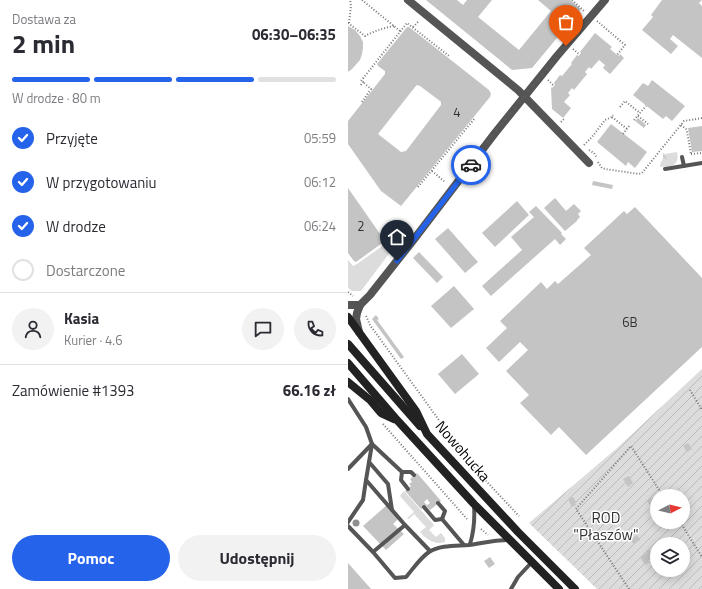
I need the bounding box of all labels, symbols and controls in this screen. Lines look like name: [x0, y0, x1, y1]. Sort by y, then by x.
pin: [549, 5, 583, 46]
text: Dostawa za: [12, 9, 76, 29]
icon: bag: [555, 11, 577, 33]
text: 06:30–06:35: [252, 23, 336, 46]
text: 2 min: [12, 24, 75, 63]
text: W drodze · 80 m: [12, 88, 101, 108]
house number: 4: [453, 102, 461, 122]
icon: check: [12, 127, 34, 149]
text: Przyjęte: [46, 127, 98, 150]
text: 05:59: [304, 128, 336, 148]
courier: [451, 145, 491, 185]
icon: car: [460, 154, 482, 176]
icon: check: [12, 171, 34, 193]
text: W przygotowaniu: [46, 171, 156, 194]
text: 06:12: [304, 172, 336, 192]
icon: check: [12, 215, 34, 237]
text: W drodze: [46, 215, 106, 238]
text: 06:24: [304, 216, 336, 236]
house number: 2: [357, 216, 365, 236]
pin: [380, 220, 414, 261]
icon: home: [386, 226, 408, 248]
text: Dostarczone: [46, 259, 125, 282]
text: Kasia: [64, 307, 99, 330]
button: person: [12, 308, 54, 350]
button: chat: [242, 308, 284, 350]
button: phone: [294, 308, 336, 350]
house number: 6B: [622, 312, 638, 332]
text: Kurier · 4.6: [64, 330, 122, 350]
text: Zamówienie #1393: [12, 379, 134, 402]
text: 66.16 zł: [283, 379, 336, 402]
street label: Nowohucka: [430, 415, 496, 487]
north arrow: [650, 489, 690, 529]
map controls: [650, 489, 690, 577]
park label: ROD "Płaszów": [573, 506, 639, 546]
button: Pomoc: [12, 535, 170, 581]
button: Udostępnij: [178, 535, 336, 581]
button: layers: [650, 537, 690, 577]

